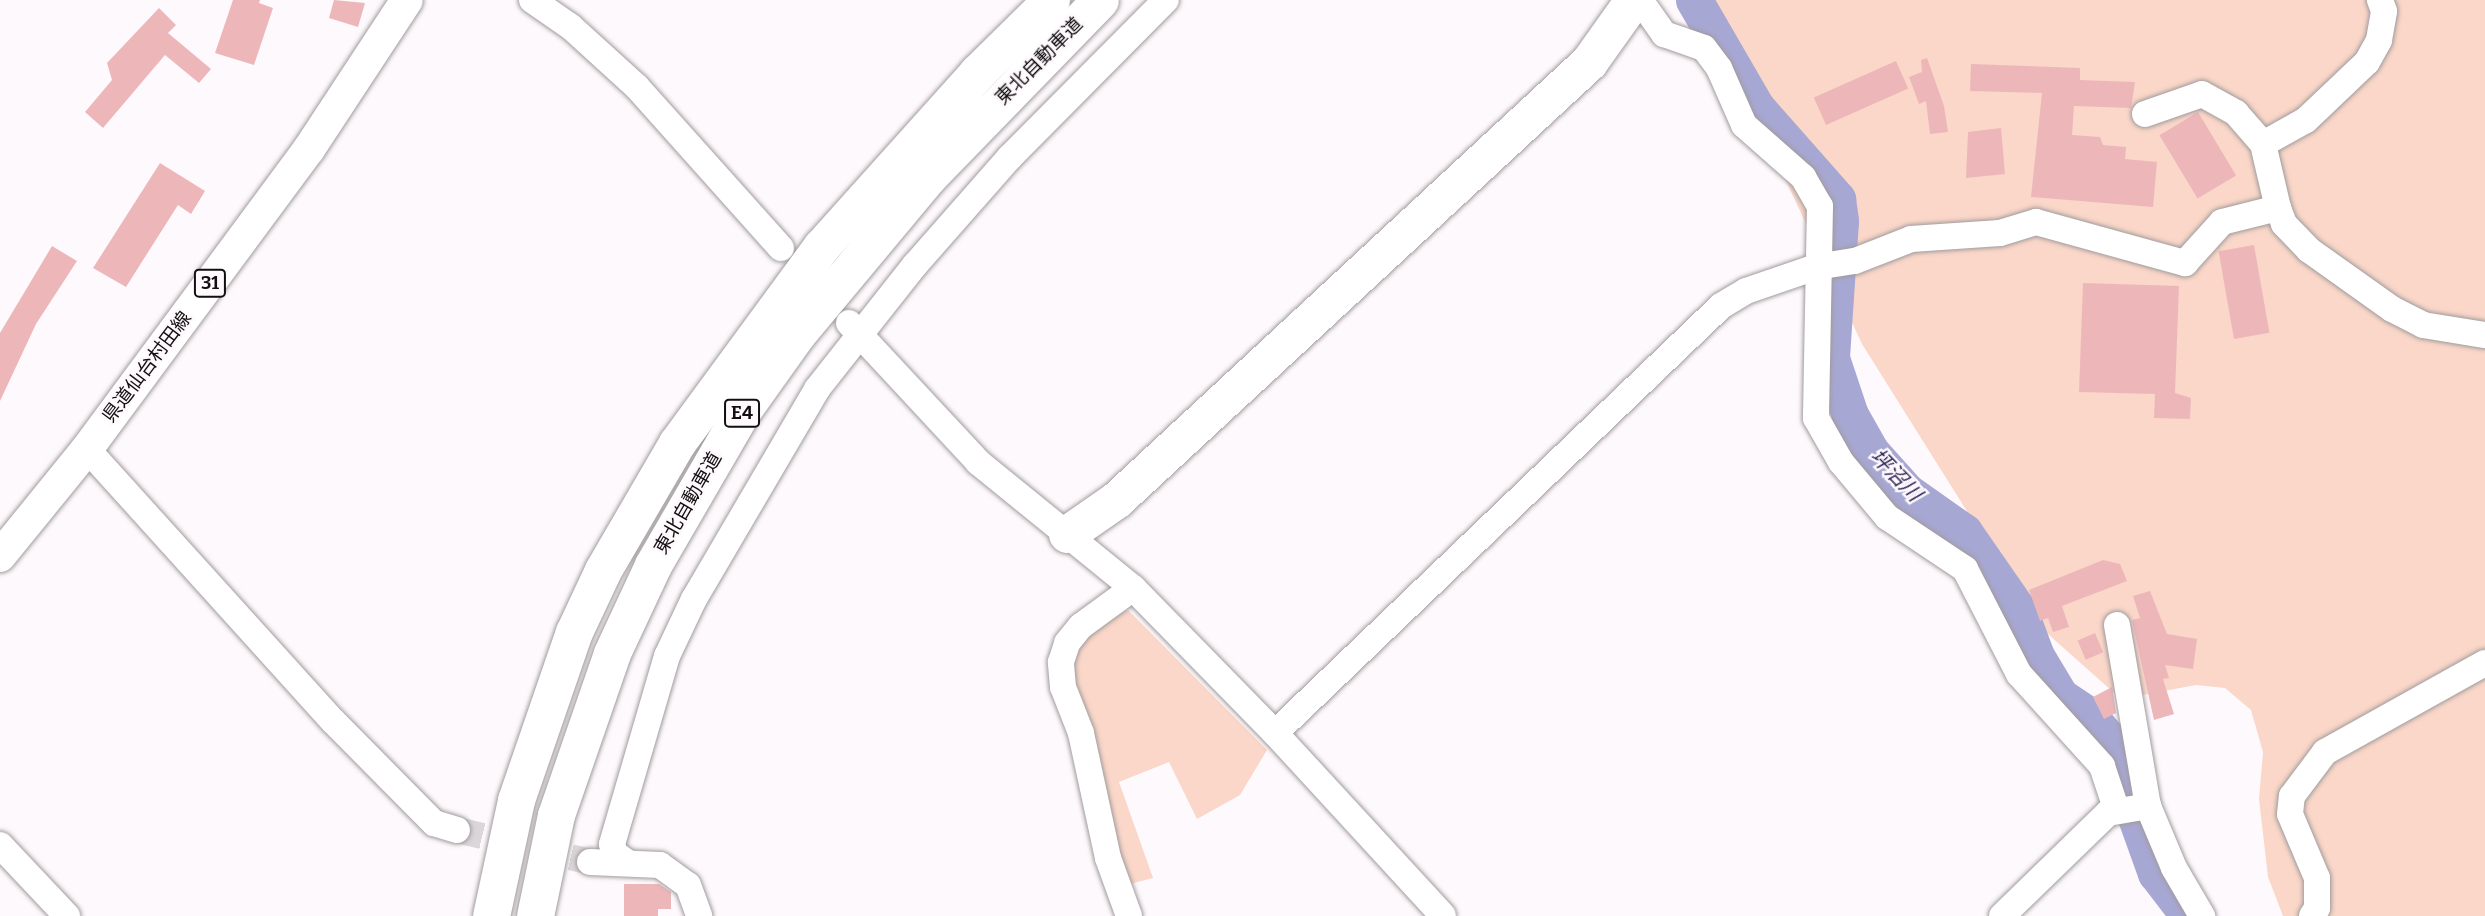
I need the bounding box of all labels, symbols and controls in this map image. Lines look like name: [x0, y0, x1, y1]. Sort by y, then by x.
street label: 東北自動車道: [991, 13, 1087, 109]
road number: 31: [192, 268, 228, 298]
street label: 県道仙台村田線: [98, 307, 196, 427]
road number: E4: [723, 398, 761, 428]
water label: 坪沼川: [1865, 444, 1927, 506]
street label: 東北自動車道: [650, 448, 726, 558]

